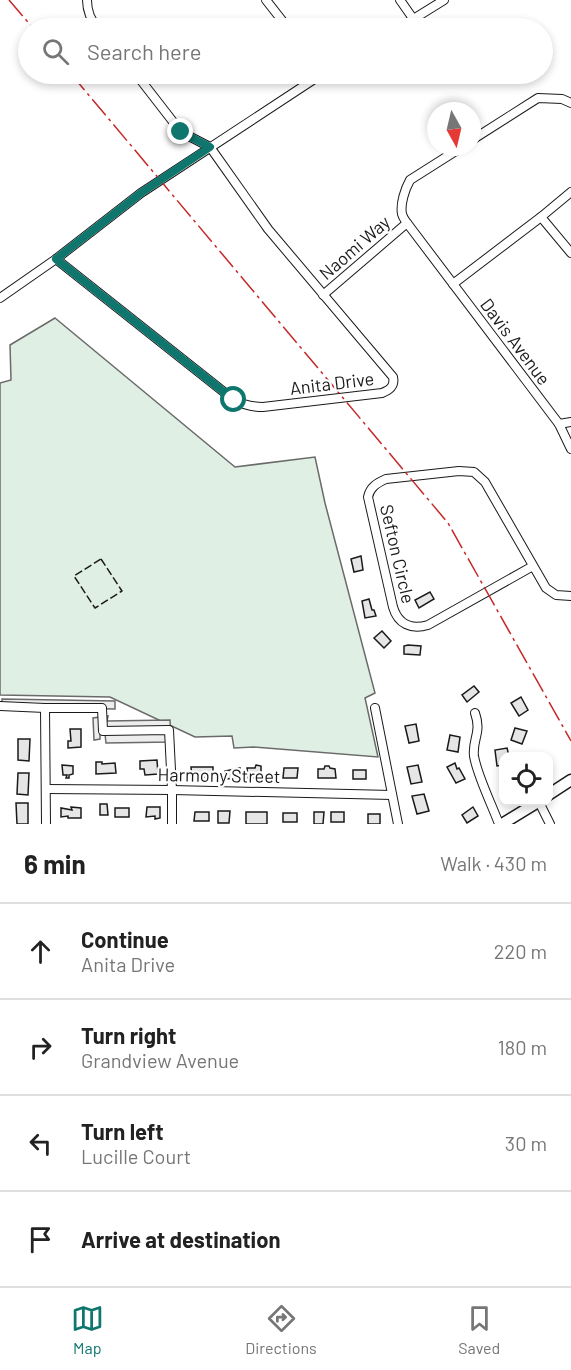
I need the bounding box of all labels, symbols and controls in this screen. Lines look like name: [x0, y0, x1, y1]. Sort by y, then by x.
search box: [18, 18, 553, 84]
icon: search: [39, 35, 72, 68]
text: Search here: [87, 38, 201, 64]
north arrow: [427, 102, 481, 156]
route end: [167, 118, 193, 144]
street label: Naomi Way: [314, 211, 394, 284]
street label: Davis Avenue: [476, 294, 555, 389]
street label: Anita Drive: [289, 367, 375, 399]
route start: [220, 386, 246, 412]
street label: Sefton Circle: [376, 502, 420, 605]
map controls: [499, 752, 553, 806]
button: locate: [499, 752, 553, 806]
street label: Harmony Street: [157, 763, 281, 787]
text: 6 min: [24, 848, 86, 879]
text: Walk · 430 m: [440, 851, 547, 875]
text: Continue: [81, 926, 169, 952]
icon: ahead: [24, 935, 57, 968]
text: 220 m: [494, 939, 547, 963]
text: Anita Drive: [81, 952, 175, 976]
text: Turn right: [81, 1022, 176, 1048]
icon: right: [24, 1031, 57, 1064]
text: 180 m: [498, 1035, 547, 1059]
text: Grandview Avenue: [81, 1048, 239, 1072]
text: Turn left: [81, 1118, 164, 1144]
icon: left: [24, 1127, 57, 1160]
text: 30 m: [505, 1131, 547, 1155]
text: Lucille Court: [81, 1144, 191, 1168]
icon: arrive: [24, 1223, 57, 1256]
text: Arrive at destination: [81, 1226, 280, 1252]
tab: Map: [71, 1302, 104, 1357]
tab: Directions: [245, 1302, 317, 1357]
tab: Saved: [458, 1302, 500, 1357]

